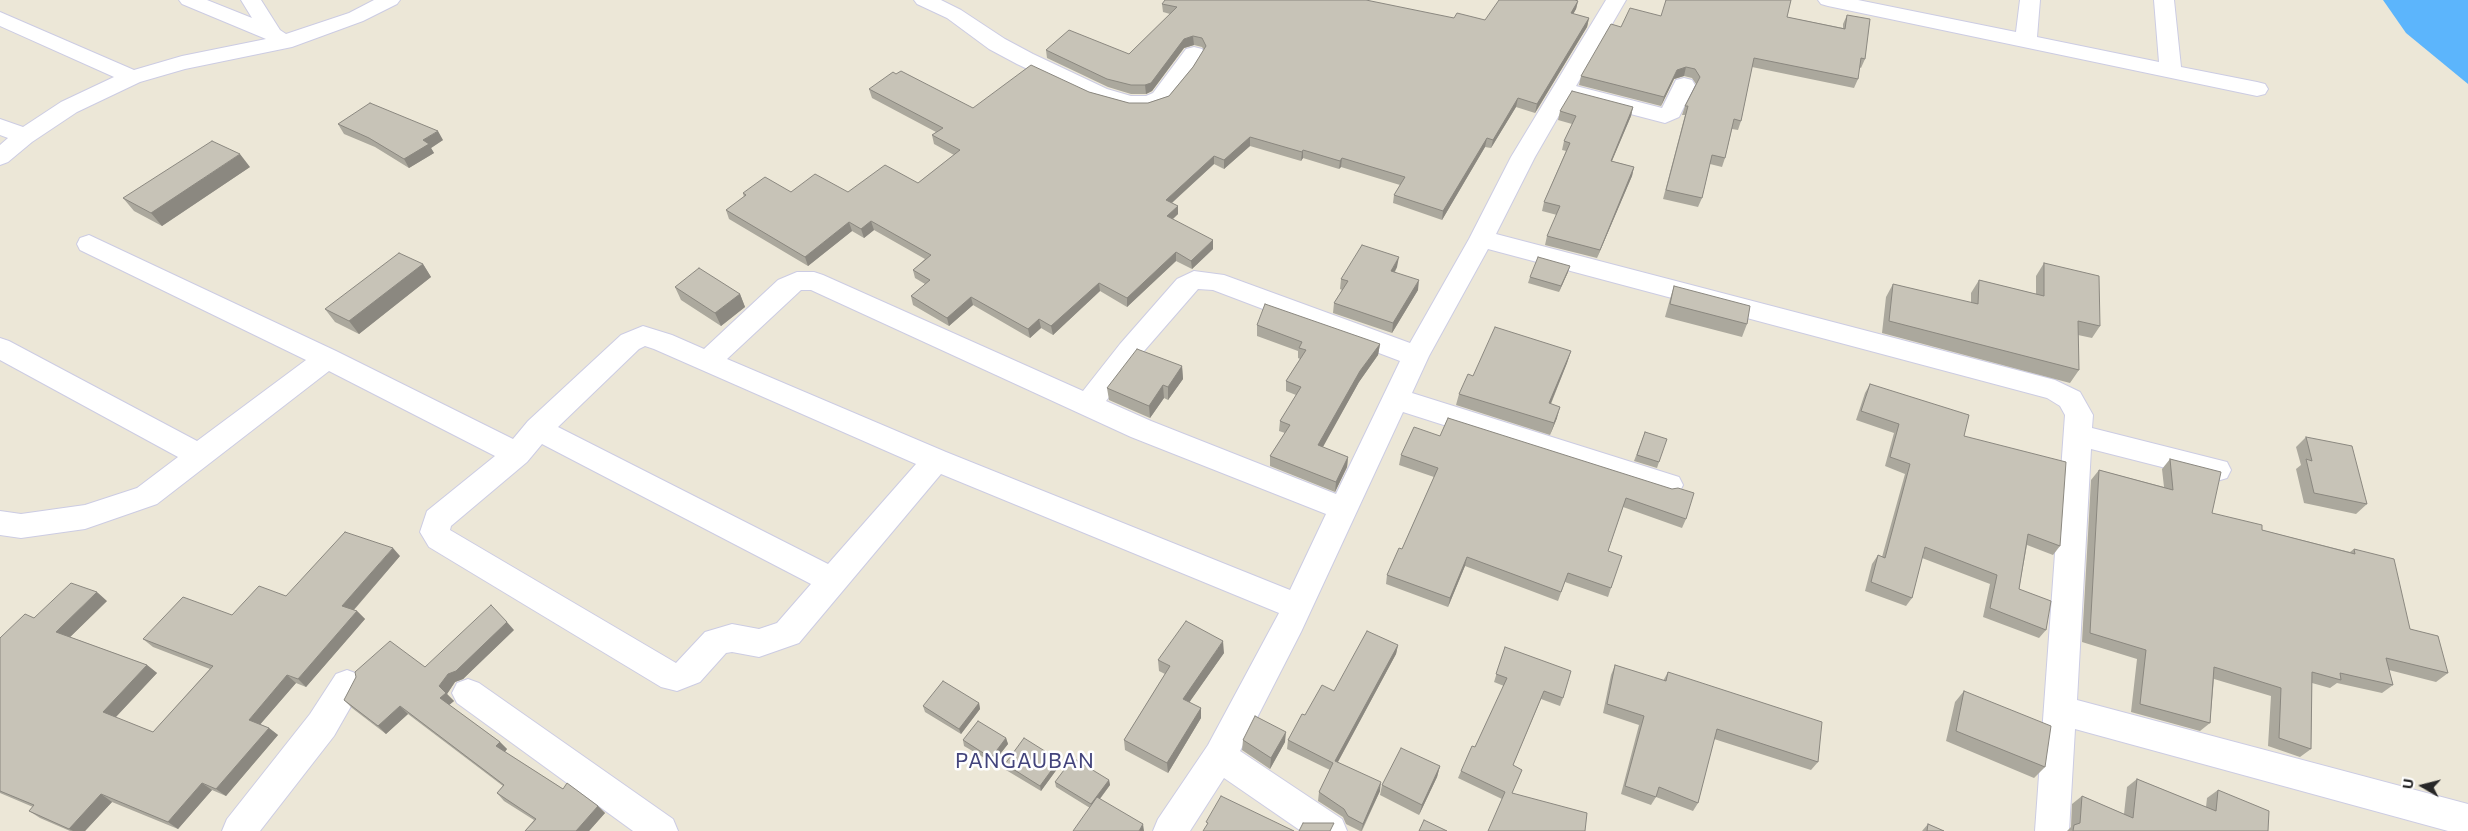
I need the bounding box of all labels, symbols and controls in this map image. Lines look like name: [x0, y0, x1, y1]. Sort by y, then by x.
district label: PANGAUBAN: [954, 748, 1096, 774]
north arrow: [2398, 761, 2448, 811]
text: U: [2399, 778, 2417, 790]

